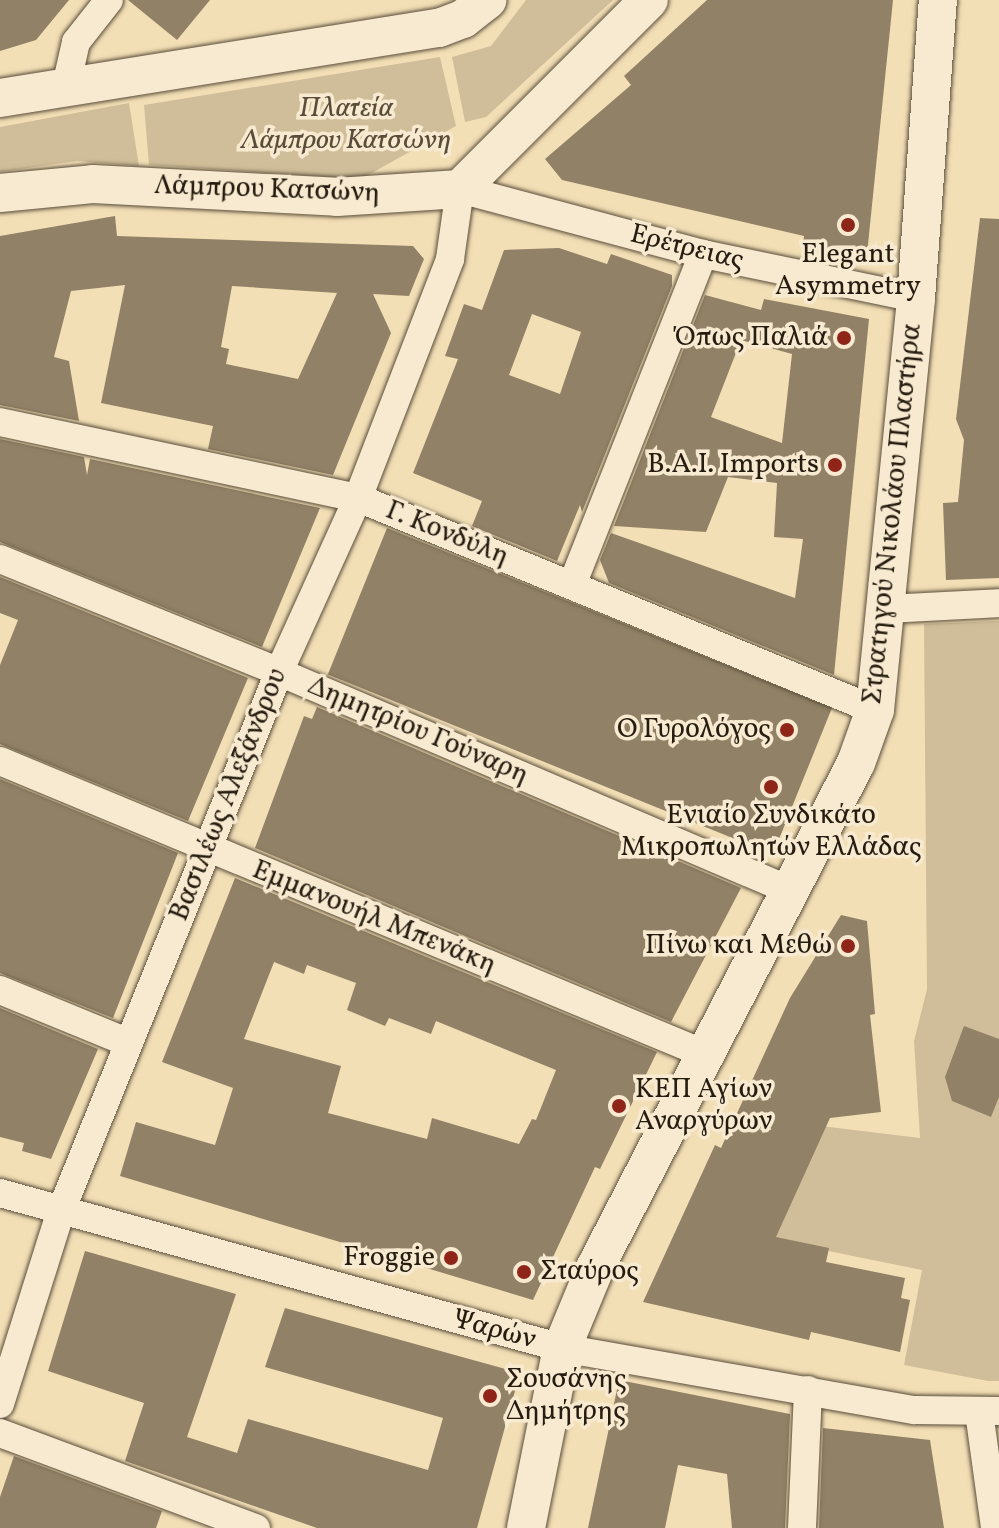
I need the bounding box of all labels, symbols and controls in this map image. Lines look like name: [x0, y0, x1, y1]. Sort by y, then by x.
park label: Πλατεία Λάμπρου Κατσώνη: [241, 92, 451, 158]
street label: Λάμπρου Κατσώνη: [153, 169, 381, 211]
marker: Elegant Asymmetry: [839, 216, 857, 234]
street label: Ερέτρειας: [627, 218, 747, 278]
place label: Elegant Asymmetry: [775, 238, 921, 304]
place label: Όπως Παλιά: [675, 321, 828, 355]
street label: Στρατηγού Νικολάου Πλαστήρα: [856, 322, 930, 706]
marker: Όπως Παλιά: [835, 329, 853, 347]
place label: B.A.I. Imports: [647, 448, 819, 482]
marker: B.A.I. Imports: [826, 456, 844, 474]
street label: Γ. Κονδύλη: [380, 494, 514, 574]
street label: Βασιλέως Αλεξάνδρου: [163, 664, 295, 926]
street label: Δημητρίου Γούναρη: [303, 669, 533, 793]
place label: Ο Γυρολόγος: [617, 713, 771, 747]
marker: Ο Γυρολόγος: [778, 721, 796, 739]
marker: Ενιαίο Συνδικάτο Μικροπωλητών Ελλάδας: [762, 778, 780, 796]
place label: Ενιαίο Συνδικάτο Μικροπωλητών Ελλάδας: [620, 799, 922, 865]
street label: Εμμανουήλ Μπενάκη: [247, 854, 501, 982]
place label: Πίνω και Μεθώ: [645, 929, 832, 963]
marker: Πίνω και Μεθώ: [839, 937, 857, 955]
place label: ΚΕΠ Αγίων Αναργύρων: [635, 1073, 772, 1139]
marker: ΚΕΠ Αγίων Αναργύρων: [610, 1097, 628, 1115]
place label: Froggie: [343, 1241, 435, 1275]
marker: Froggie: [442, 1249, 460, 1267]
place label: Σταύρος: [540, 1255, 639, 1289]
marker: Σταύρος: [515, 1263, 533, 1281]
street label: Ψαρών: [449, 1303, 539, 1357]
place label: Σουσάνης Δημήτρης: [506, 1363, 627, 1429]
marker: Σουσάνης Δημήτρης: [481, 1387, 499, 1405]

